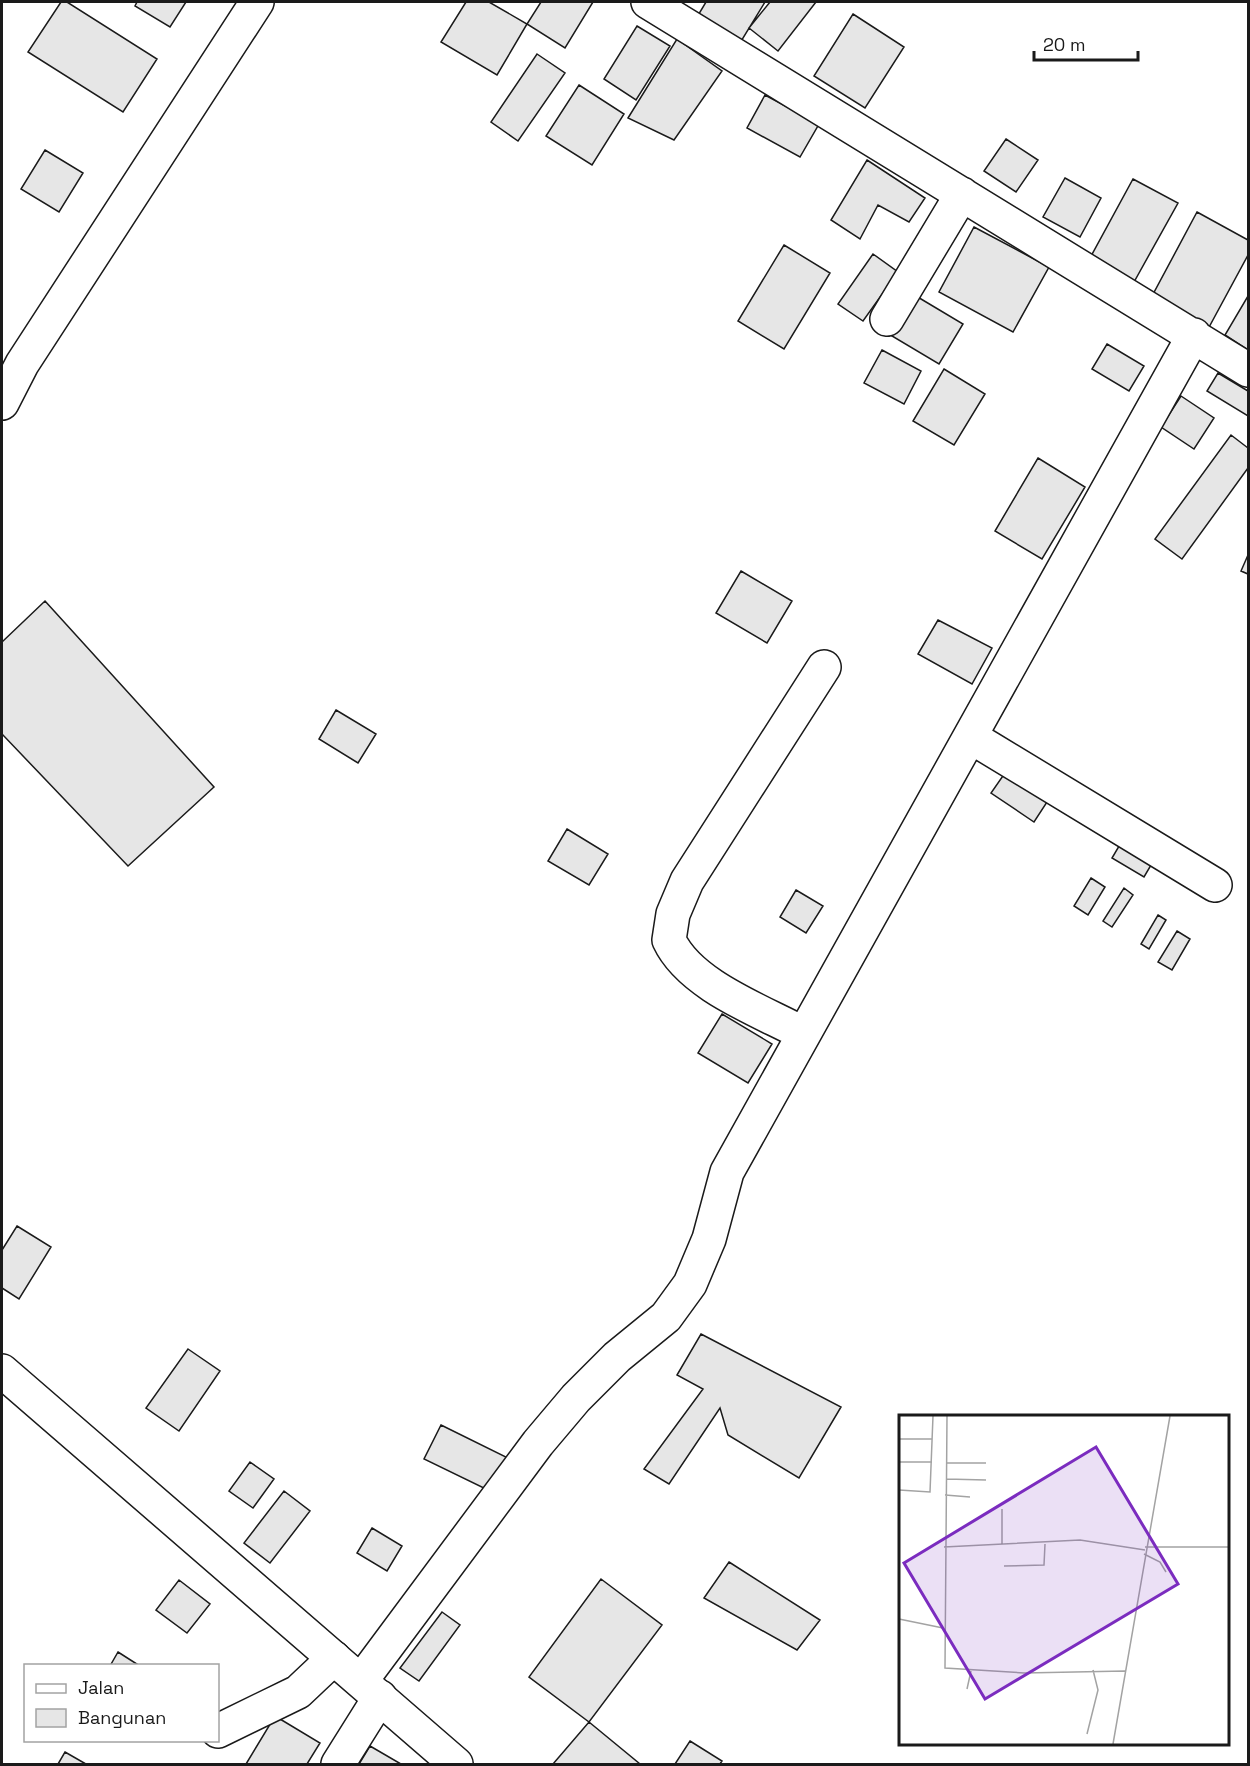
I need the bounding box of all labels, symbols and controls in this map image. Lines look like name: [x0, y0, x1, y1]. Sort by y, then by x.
scale bar: [1034, 24, 1138, 62]
text: 20 m: [1043, 33, 1086, 56]
inset map: [899, 1415, 1229, 1745]
legend: [24, 1664, 219, 1742]
text: Jalan: [78, 1676, 124, 1699]
text: Bangunan: [78, 1706, 166, 1729]

